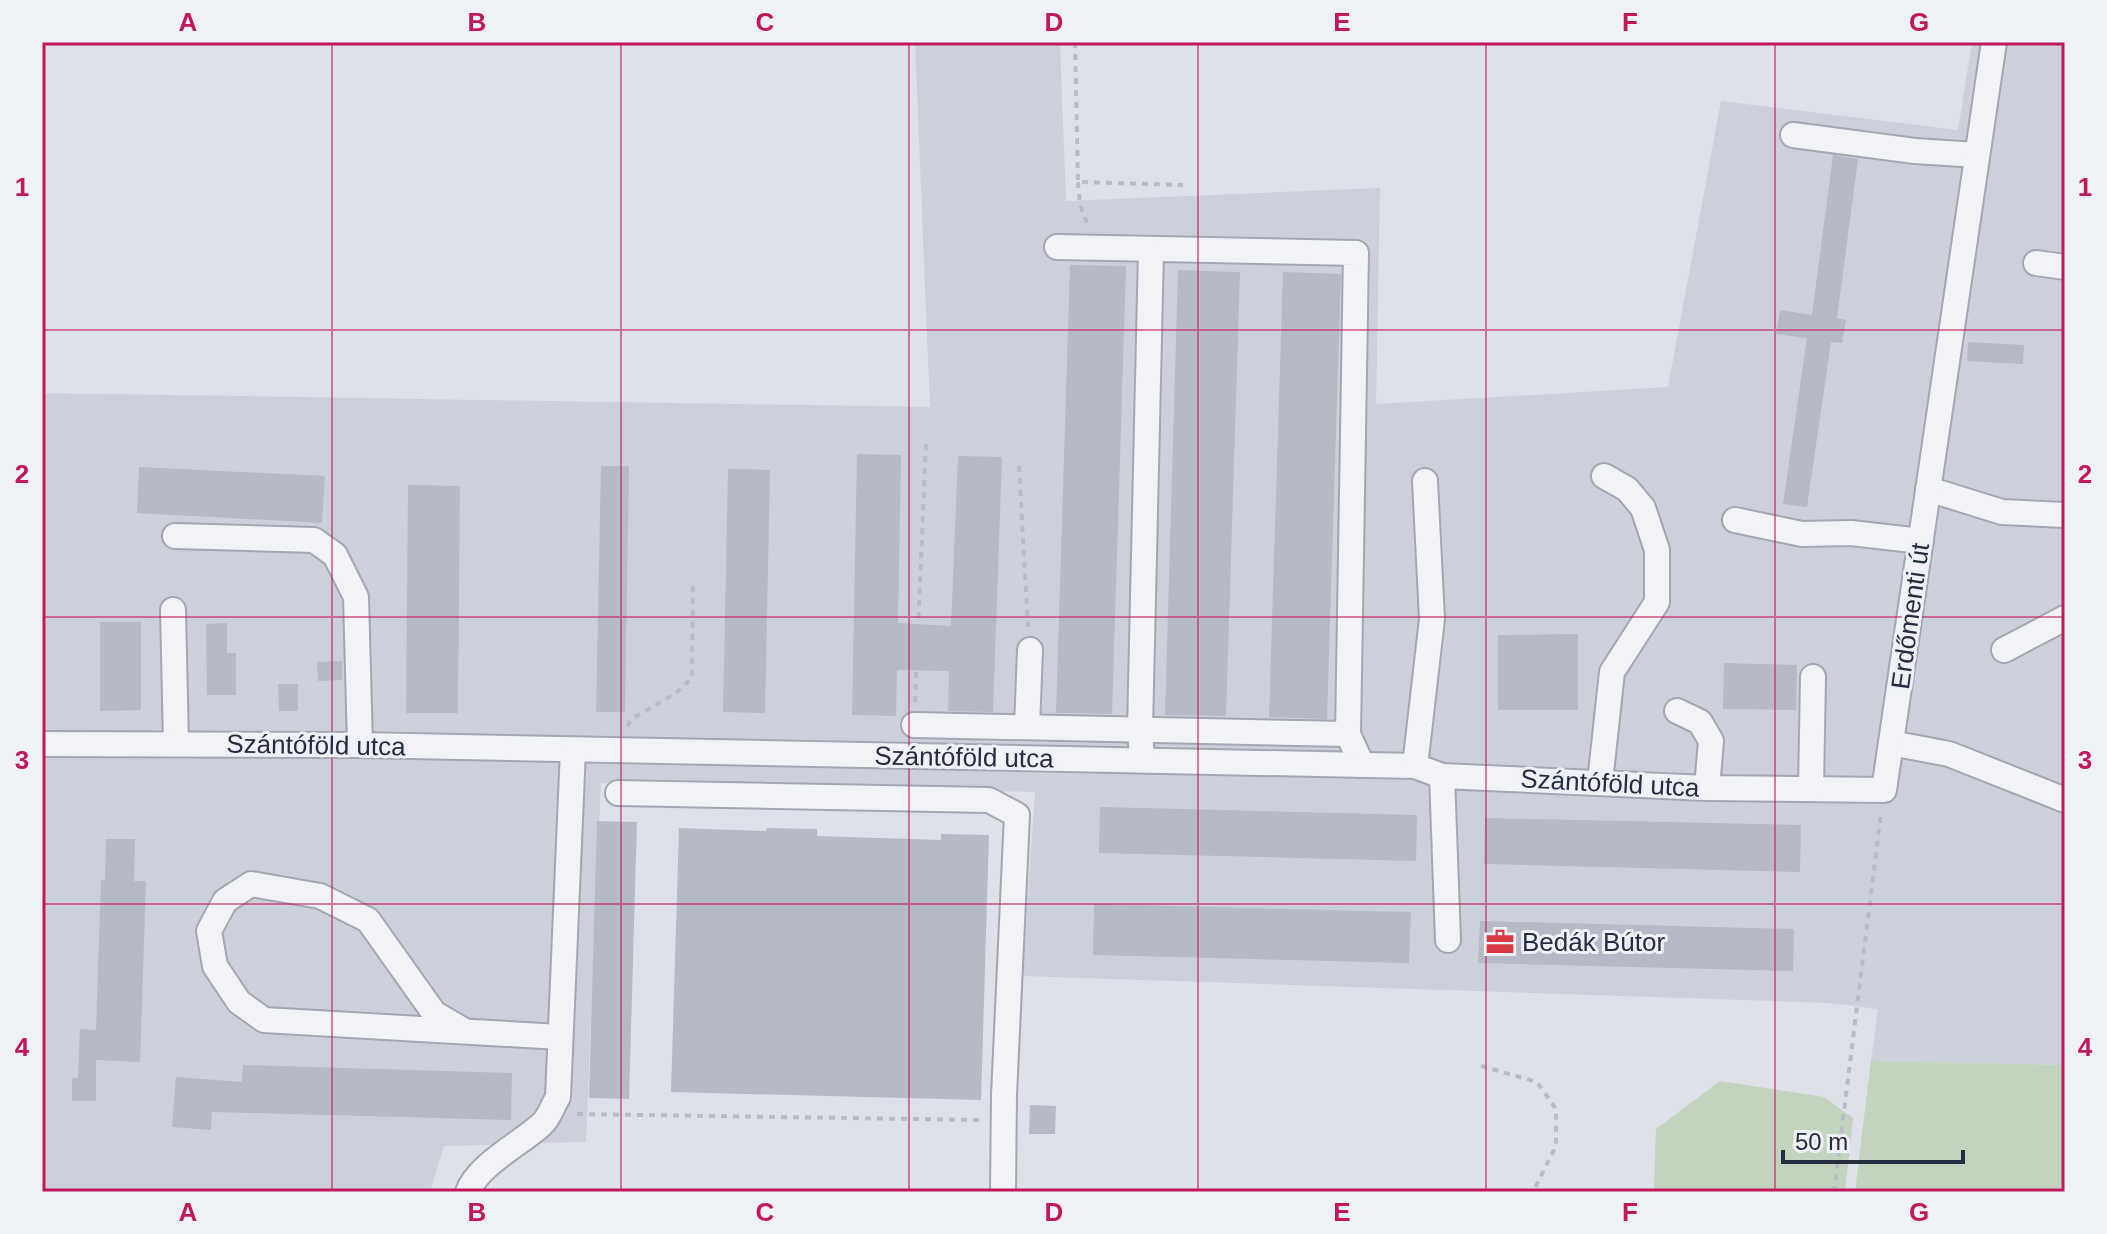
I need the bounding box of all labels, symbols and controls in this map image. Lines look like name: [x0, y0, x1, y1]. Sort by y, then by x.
text: A: [179, 7, 198, 37]
text: B: [468, 7, 486, 37]
text: C: [756, 7, 775, 37]
text: D: [1045, 7, 1063, 37]
text: E: [1333, 7, 1351, 37]
text: F: [1622, 7, 1638, 37]
text: G: [1909, 7, 1929, 37]
text: 1: [15, 172, 29, 202]
text: 1: [2078, 172, 2092, 202]
text: 2: [15, 459, 29, 489]
text: 2: [2078, 459, 2092, 489]
street label: Erdőmenti út: [1885, 540, 1935, 691]
street label: Szántóföld utca: [226, 728, 406, 762]
street label: Szántóföld utca: [874, 740, 1054, 774]
text: 3: [15, 745, 29, 775]
text: 3: [2078, 745, 2092, 775]
street label: Szántóföld utca: [1520, 763, 1701, 803]
office icon: Bedák Bútor: [1485, 927, 1515, 957]
place label: Bedák Bútor: [1522, 927, 1665, 957]
text: 4: [15, 1032, 30, 1062]
text: 4: [2078, 1032, 2093, 1062]
scale bar: [1783, 1114, 1963, 1164]
text: 50 m: [1795, 1128, 1848, 1155]
text: A: [179, 1197, 198, 1227]
text: B: [468, 1197, 486, 1227]
text: C: [756, 1197, 775, 1227]
text: D: [1045, 1197, 1063, 1227]
text: E: [1333, 1197, 1351, 1227]
text: F: [1622, 1197, 1638, 1227]
text: G: [1909, 1197, 1929, 1227]

